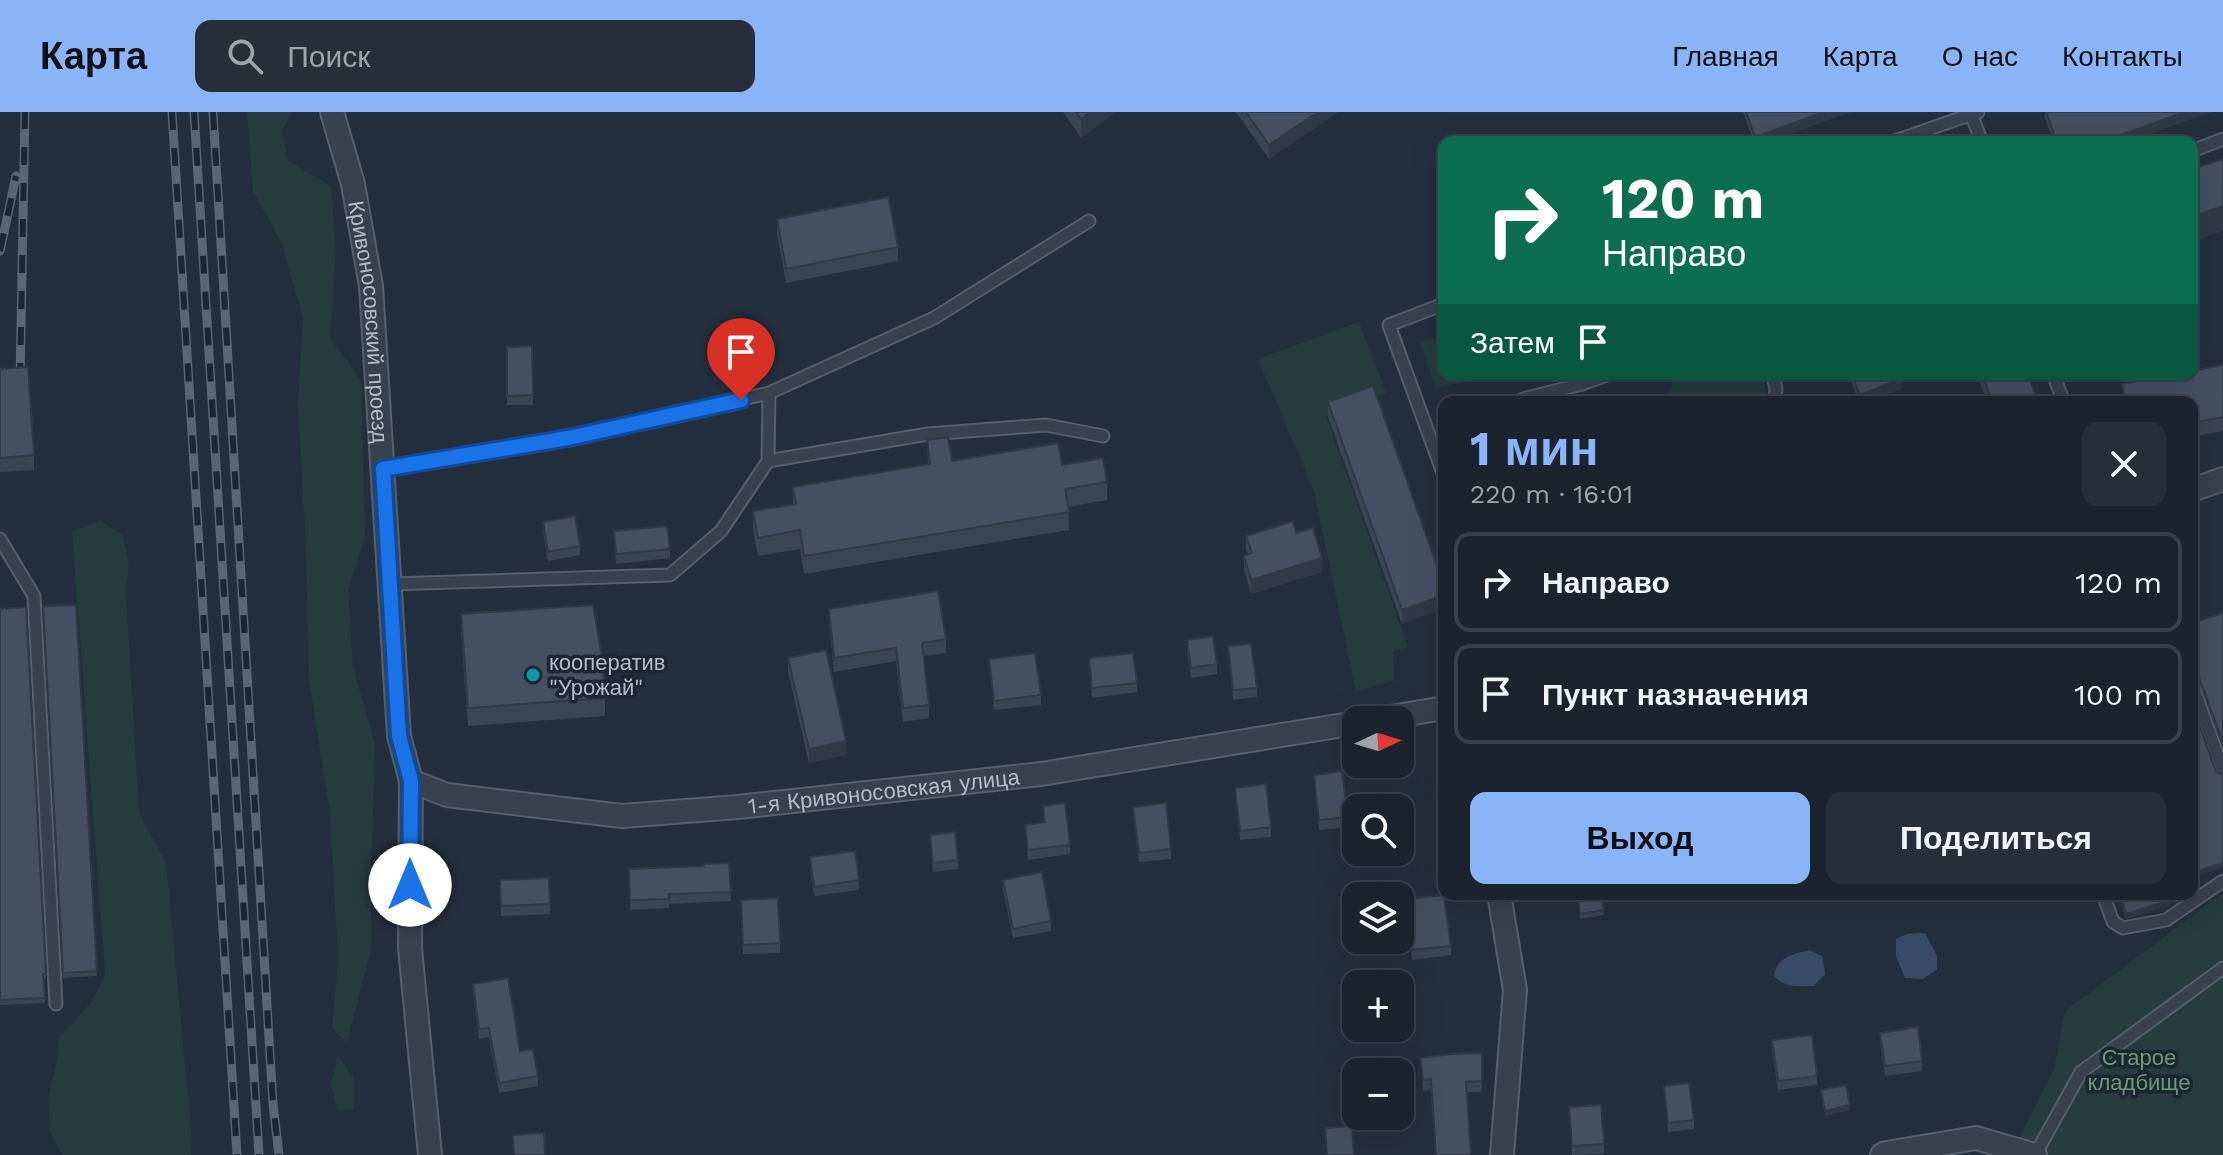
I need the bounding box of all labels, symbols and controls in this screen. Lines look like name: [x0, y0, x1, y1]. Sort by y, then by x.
search box: [195, 20, 755, 92]
text: Карта: [40, 34, 147, 78]
icon: search: [223, 34, 267, 78]
text: Поиск: [287, 39, 370, 74]
text: Главная: [1672, 40, 1779, 73]
text: Карта: [1823, 40, 1898, 73]
text: О нас: [1942, 40, 2018, 73]
text: Контакты: [2062, 40, 2183, 73]
text: 120 m: [1602, 166, 1764, 232]
icon: right: [1470, 168, 1574, 272]
street label: Кривоносовский проезд: [344, 199, 393, 444]
text: Направо: [1602, 233, 1746, 275]
pin: [707, 318, 775, 400]
icon: arrive: [1571, 320, 1615, 364]
text: Затем: [1470, 325, 1555, 360]
icon: arrive: [719, 330, 763, 374]
text: 1 мин: [1470, 420, 1598, 477]
button: close: [2082, 422, 2166, 506]
text: 220 m · 16:01: [1470, 479, 1633, 509]
icon: right: [1474, 560, 1518, 604]
text: Направо: [1542, 565, 1670, 600]
text: 120 m: [2075, 565, 2162, 600]
place label: кооператив "Урожай": [549, 650, 666, 700]
marker: кооператив "Урожай": [524, 666, 542, 684]
icon: arrive: [1474, 672, 1518, 716]
text: Пункт назначения: [1542, 677, 1809, 712]
text: 100 m: [2074, 677, 2162, 712]
north arrow: [1342, 706, 1414, 778]
map controls: [1342, 706, 1414, 1130]
street label: 1-я Кривоносовская улица: [747, 764, 1022, 818]
button: Выход: [1470, 792, 1810, 884]
button: Поделиться: [1826, 792, 2166, 884]
button: search: [1342, 794, 1414, 866]
position arrow: [368, 843, 452, 927]
button: layers: [1342, 882, 1414, 954]
button: +: [1342, 970, 1414, 1042]
park label: Старое кладбище: [2088, 1045, 2190, 1095]
button: −: [1342, 1058, 1414, 1130]

